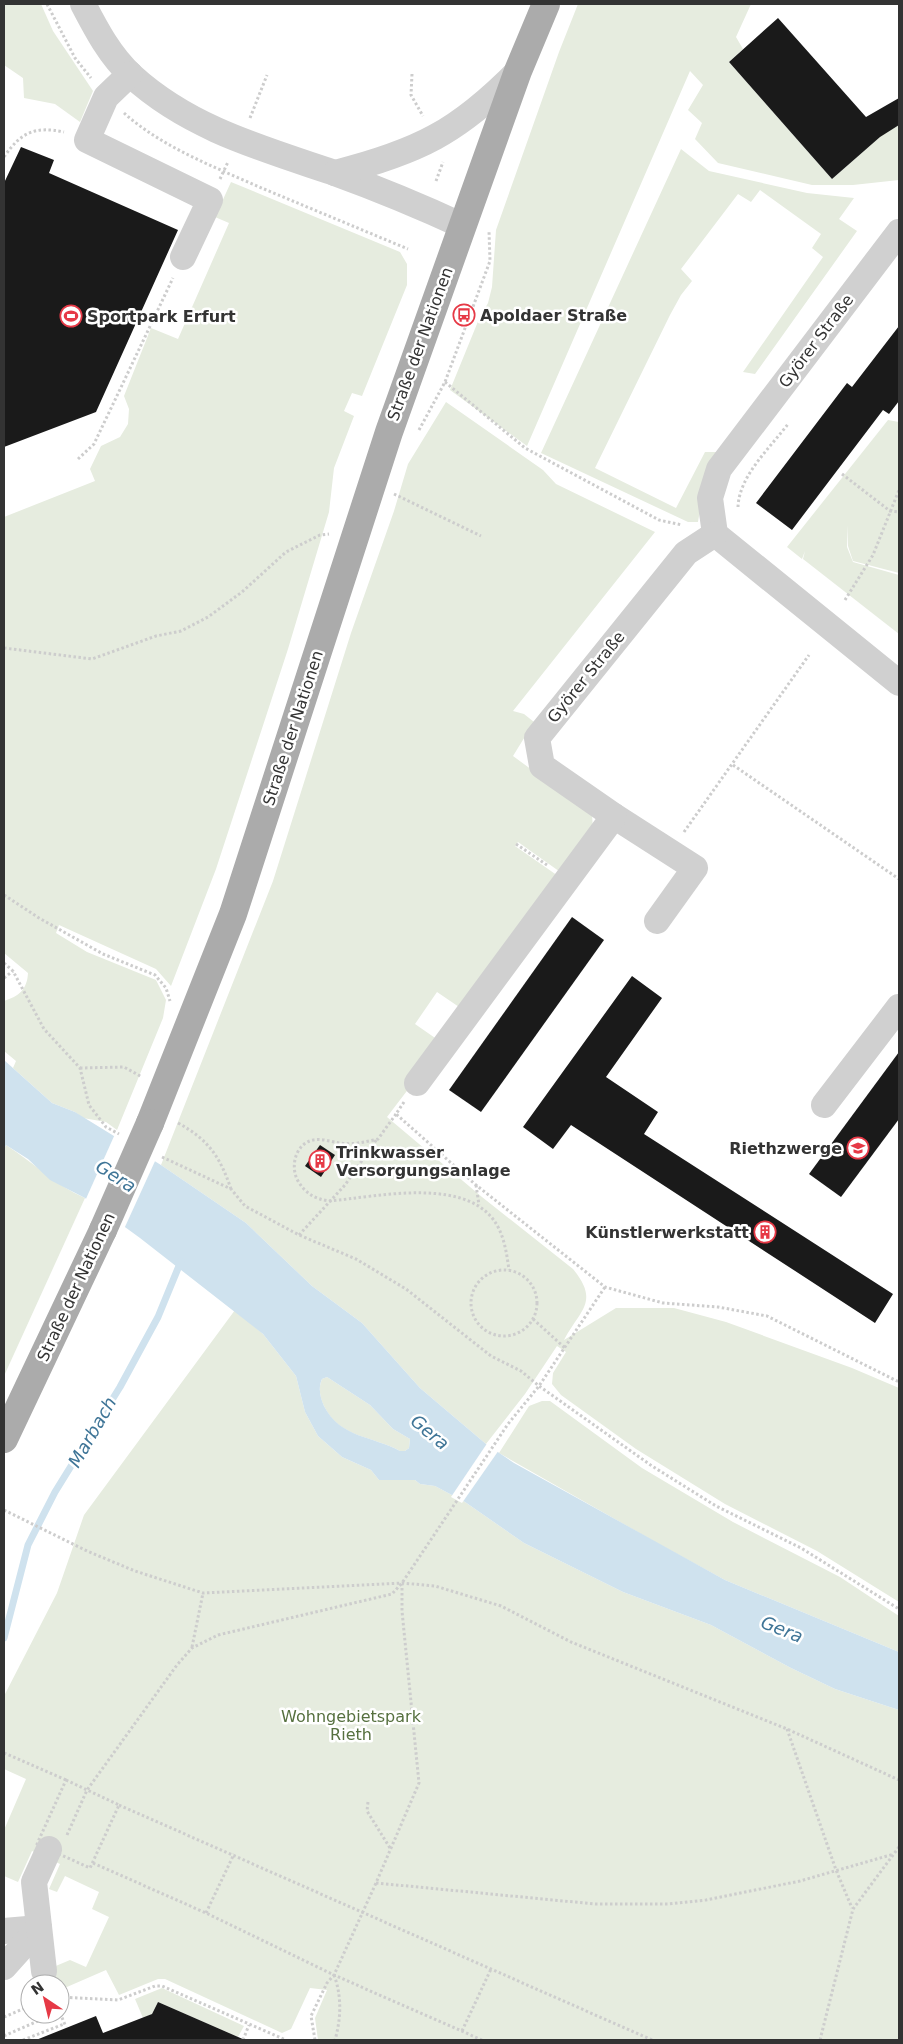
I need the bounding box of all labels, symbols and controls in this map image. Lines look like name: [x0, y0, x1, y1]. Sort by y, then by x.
street label: Straße der Nationen: [383, 265, 457, 423]
street label: Györer Straße: [775, 291, 857, 391]
bus stop icon: Apoldaer Straße: [452, 303, 476, 327]
sports icon: Sportpark Erfurt: [59, 304, 83, 328]
place label: Apoldaer Straße: [480, 306, 627, 325]
place label: Sportpark Erfurt: [87, 307, 236, 326]
street label: Györer Straße: [543, 627, 629, 727]
street label: Straße der Nationen: [259, 648, 327, 808]
school or university icon: Riethzwerge: [846, 1136, 870, 1160]
place label: Riethzwerge: [729, 1139, 842, 1158]
place label: Trinkwasser Versorgungsanlage: [336, 1143, 511, 1180]
building icon: Trinkwasser Versorgungsanlage: [308, 1149, 332, 1173]
water label: Gera: [92, 1155, 140, 1197]
street label: Straße der Nationen: [33, 1210, 119, 1364]
building icon: Künstlerwerkstatt: [753, 1220, 777, 1244]
place label: Künstlerwerkstatt: [585, 1223, 749, 1242]
water label: Marbach: [63, 1393, 121, 1471]
water label: Gera: [407, 1410, 453, 1454]
water label: Gera: [758, 1611, 806, 1647]
park label: Wohngebietspark Rieth: [281, 1707, 422, 1744]
north arrow: [20, 1974, 70, 2024]
text: N: [28, 1978, 47, 1998]

